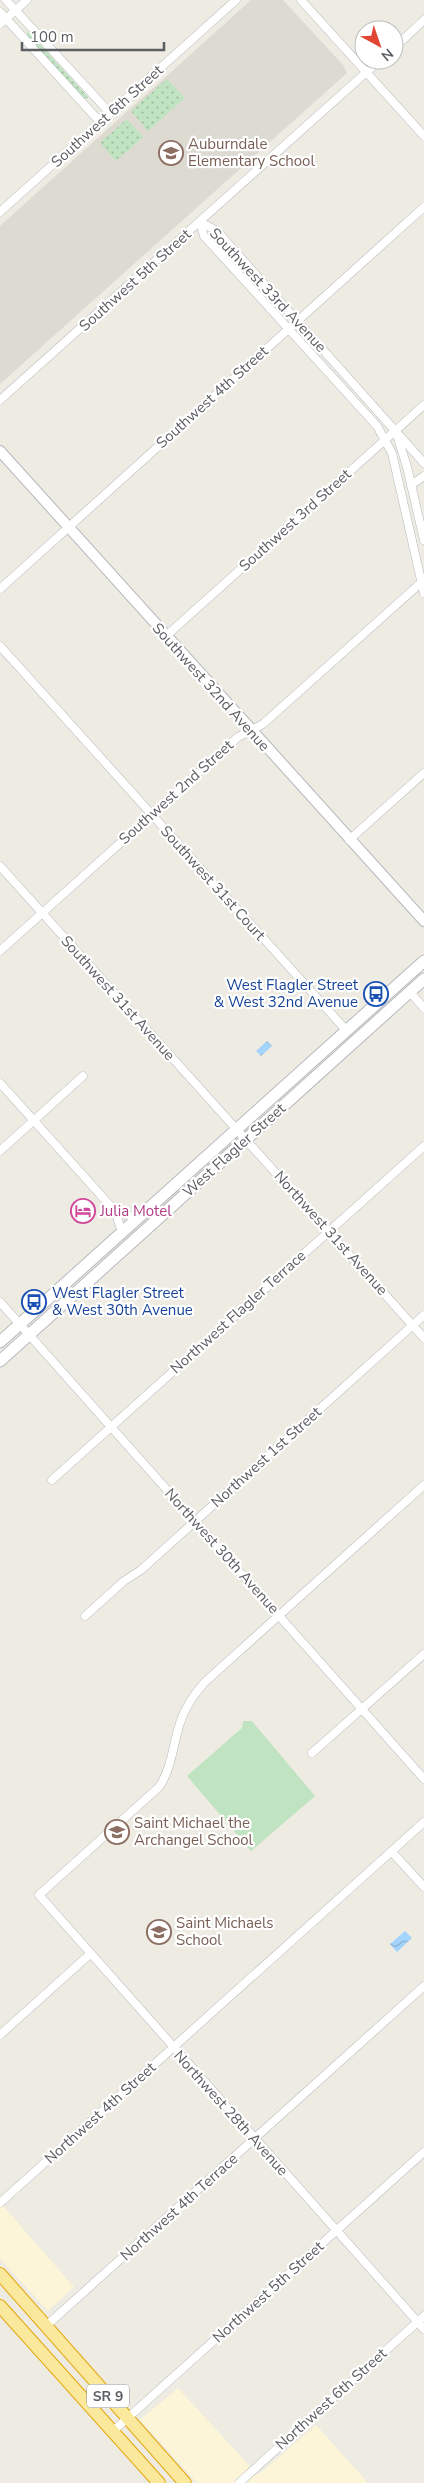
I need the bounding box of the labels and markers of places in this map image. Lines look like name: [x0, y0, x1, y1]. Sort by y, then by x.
place label: Auburndale Elementary School: [188, 134, 315, 171]
school or university icon: Auburndale Elementary School: [158, 140, 184, 166]
place label: West Flagler Street & West 32nd Avenue: [214, 975, 359, 1012]
bus stop icon: West Flagler Street & West 32nd Avenue: [363, 981, 389, 1007]
hotel icon: Julia Motel: [70, 1198, 96, 1224]
place label: Julia Motel: [99, 1201, 172, 1221]
place label: West Flagler Street & West 30th Avenue: [52, 1283, 193, 1320]
bus stop icon: West Flagler Street & West 30th Avenue: [21, 1289, 47, 1315]
place label: Saint Michael the Archangel School: [134, 1813, 254, 1850]
school or university icon: Saint Michael the Archangel School: [104, 1819, 130, 1845]
place label: Saint Michaels School: [176, 1913, 274, 1950]
school or university icon: Saint Michaels School: [146, 1919, 172, 1945]

